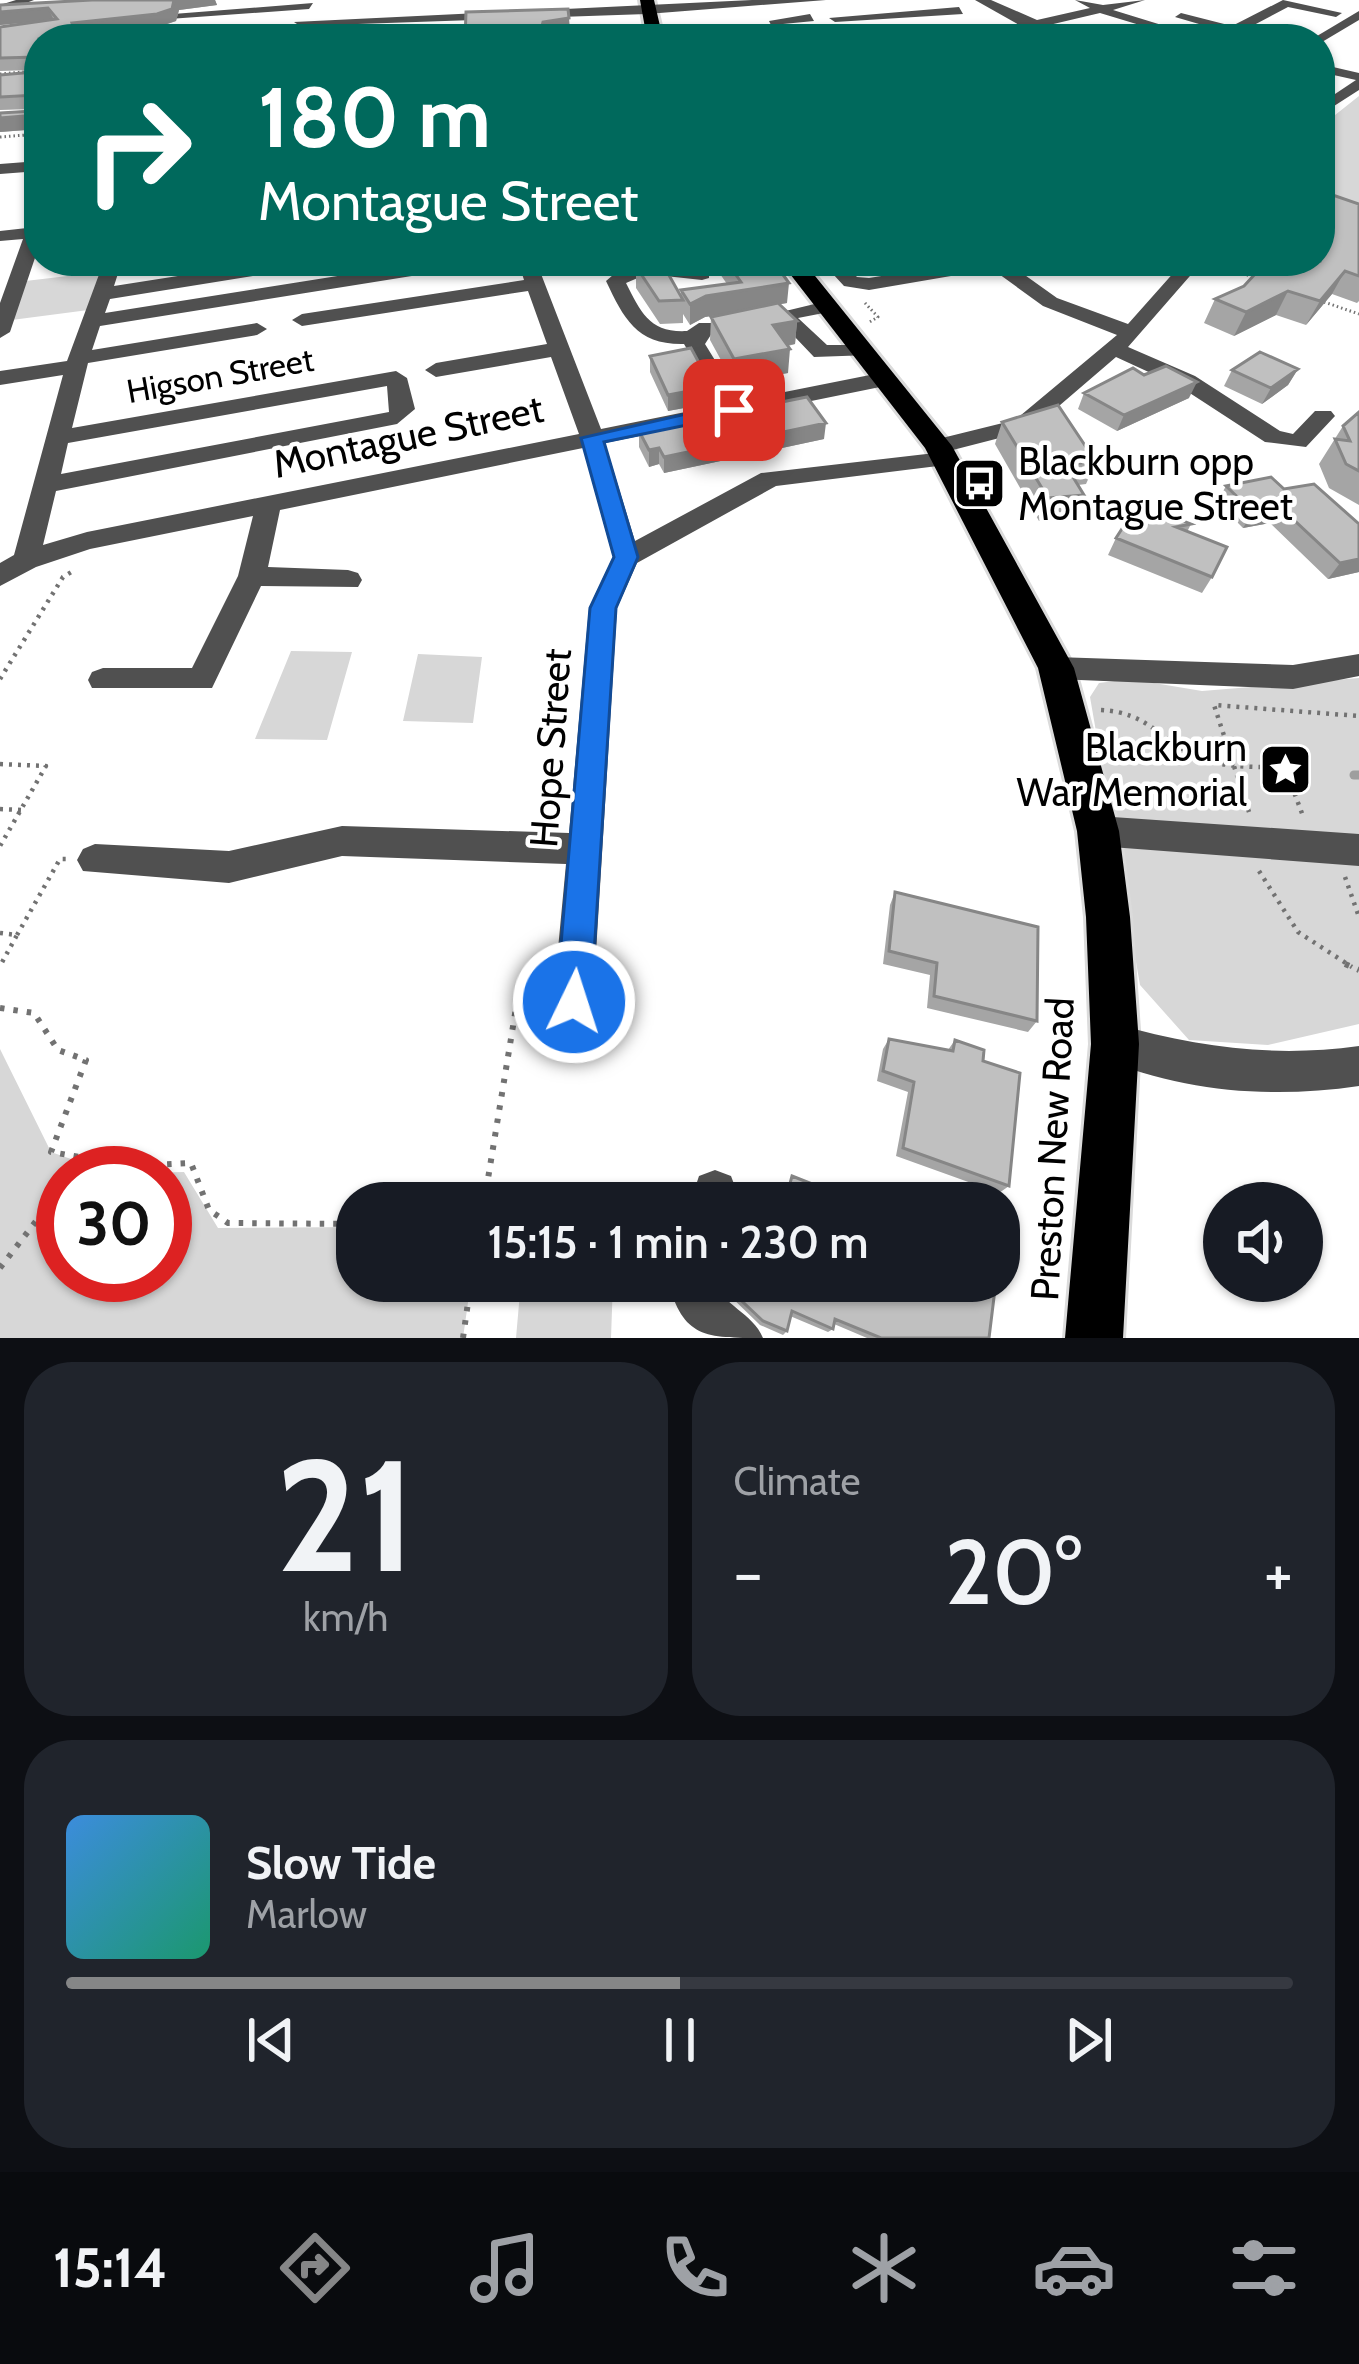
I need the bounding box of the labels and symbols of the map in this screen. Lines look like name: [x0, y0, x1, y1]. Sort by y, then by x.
street label: Higson Street: [123, 339, 317, 411]
pin: [683, 359, 785, 461]
street label: Montague Street: [269, 384, 547, 488]
place label: Blackburn opp Montague Street: [1018, 437, 1293, 530]
bus stop icon: Blackburn opp Montague Street: [951, 455, 1007, 511]
street label: Hope Street: [519, 647, 581, 849]
place label: Blackburn War Memorial: [1017, 723, 1247, 816]
place icon: Blackburn War Memorial: [1258, 741, 1314, 797]
position arrow: [511, 939, 637, 1065]
street label: Preston New Road: [1020, 996, 1084, 1302]
speed limit sign: 30: [36, 1146, 192, 1302]

